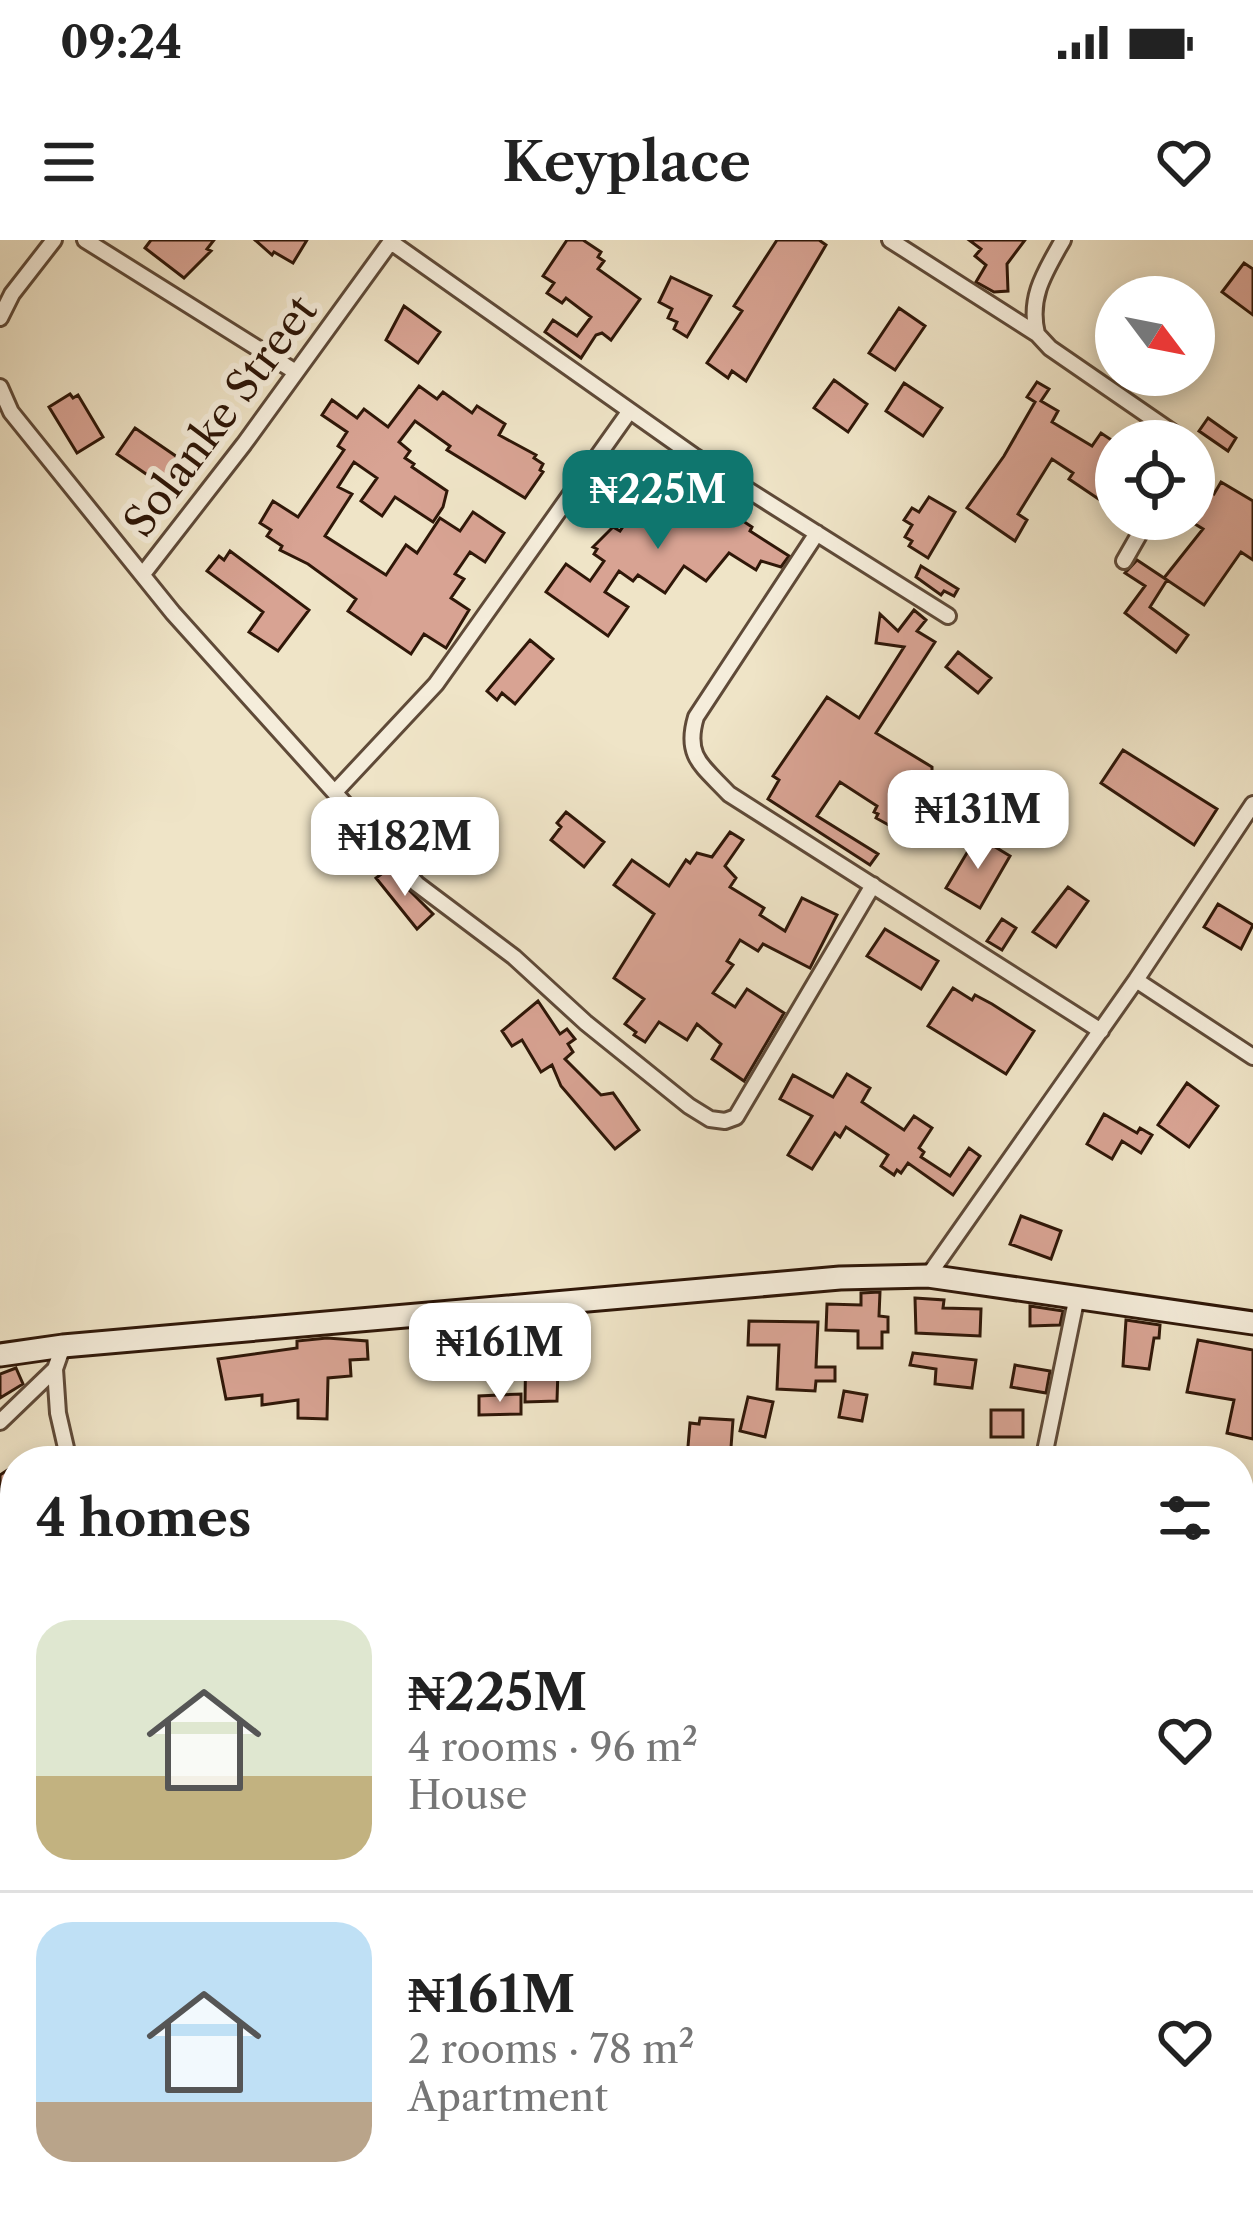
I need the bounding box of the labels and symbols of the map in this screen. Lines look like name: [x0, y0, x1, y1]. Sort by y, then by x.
north arrow: [1095, 276, 1215, 396]
street label: Solanke Street: [113, 285, 328, 547]
pin: ₦225M: [574, 450, 742, 552]
pin: ₦131M: [894, 770, 1062, 872]
pin: ₦182M: [321, 797, 489, 899]
pin: ₦161M: [416, 1303, 584, 1405]

